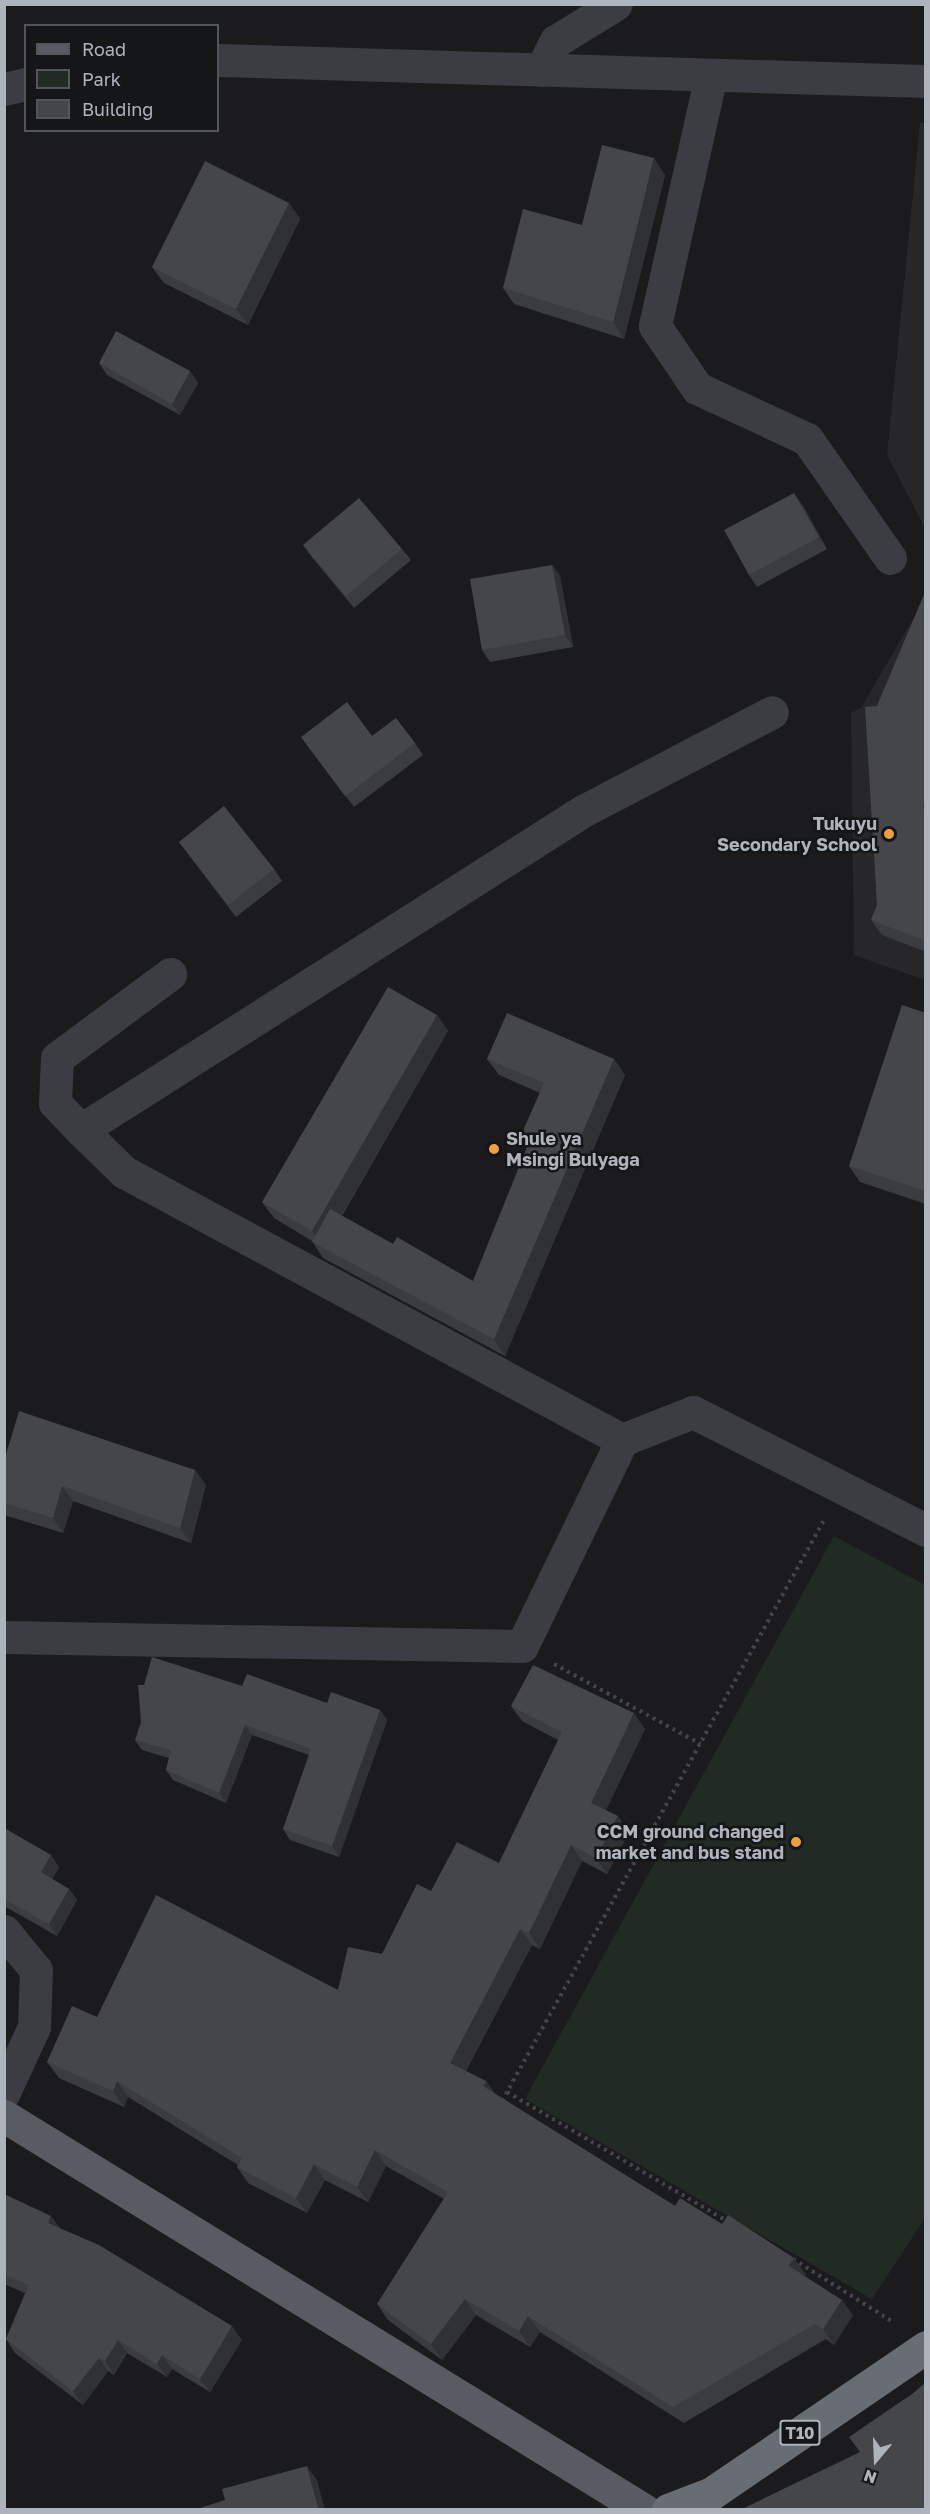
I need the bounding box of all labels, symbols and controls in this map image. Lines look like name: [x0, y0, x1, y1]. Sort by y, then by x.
legend: [24, 24, 219, 132]
text: Road: [82, 38, 126, 60]
text: Park: [82, 68, 121, 90]
text: Building: [82, 98, 153, 120]
place label: Tukuyu Secondary School: [717, 813, 877, 856]
marker: Tukuyu Secondary School: [882, 827, 896, 841]
place label: Shule ya Msingi Bulyaga: [506, 1128, 640, 1170]
marker: Shule ya Msingi Bulyaga: [487, 1142, 501, 1156]
place label: CCM ground changed market and bus stand: [596, 1821, 784, 1864]
marker: CCM ground changed market and bus stand: [789, 1835, 803, 1849]
road number: T10: [779, 2420, 821, 2446]
north arrow: [846, 2430, 906, 2490]
text: N: [861, 2466, 879, 2488]

